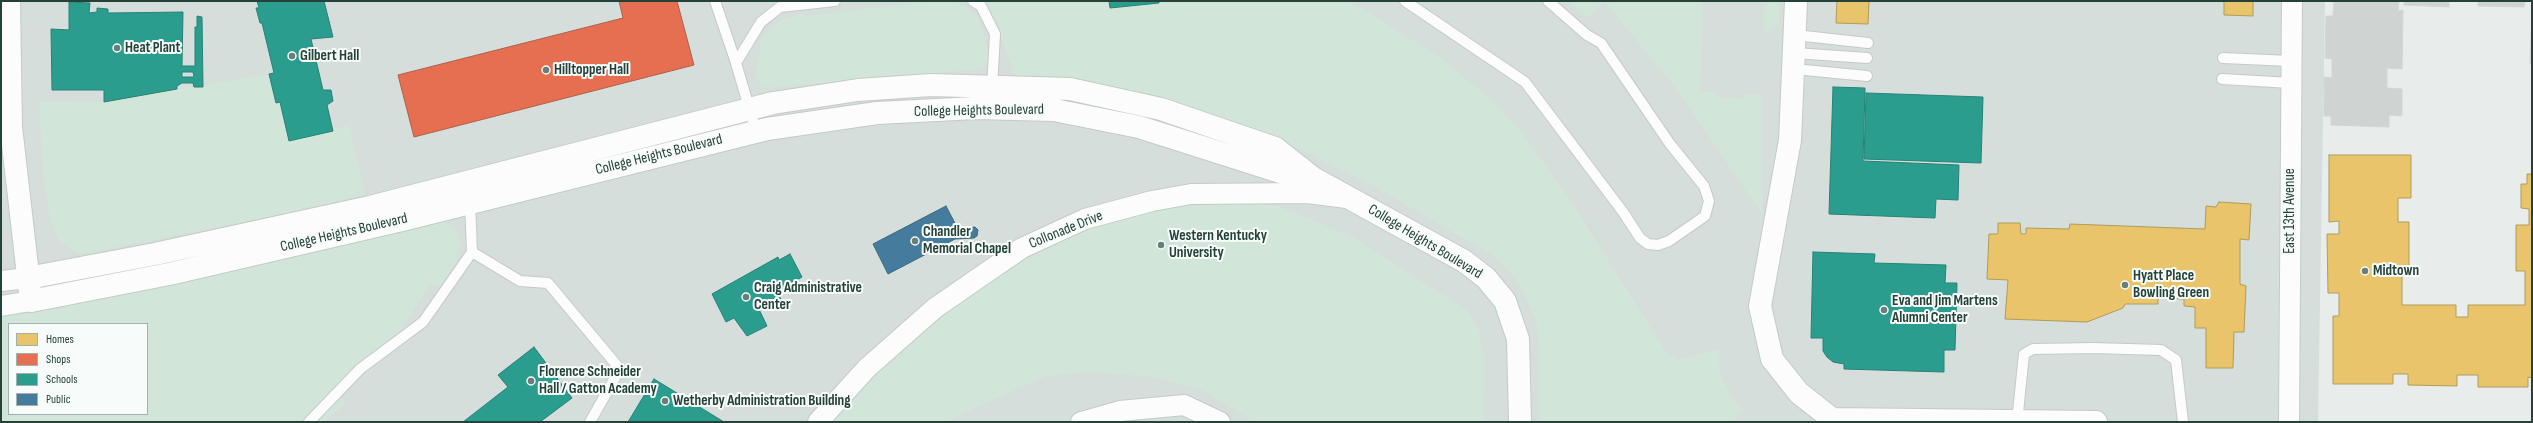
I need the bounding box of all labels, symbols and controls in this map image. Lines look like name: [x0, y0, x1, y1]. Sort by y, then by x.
place label: Heat Plant: [125, 39, 180, 57]
marker: Heat Plant: [112, 43, 122, 53]
place label: Gilbert Hall: [300, 47, 359, 65]
marker: Gilbert Hall: [287, 51, 297, 61]
place label: Hilltopper Hall: [554, 61, 629, 79]
marker: Hilltopper Hall: [541, 65, 551, 75]
street label: College Heights Boulevard: [914, 101, 1044, 121]
street label: College Heights Boulevard: [594, 131, 724, 179]
street label: East 13th Avenue: [2281, 168, 2299, 254]
street label: College Heights Boulevard: [1365, 201, 1485, 283]
street label: Collonade Drive: [1026, 207, 1106, 253]
street label: College Heights Boulevard: [279, 210, 409, 256]
place label: Chandler Memorial Chapel: [923, 223, 1011, 258]
place label: Western Kentucky University: [1169, 227, 1267, 262]
marker: Chandler Memorial Chapel: [910, 236, 920, 246]
marker: Western Kentucky University: [1156, 240, 1166, 250]
place label: Midtown: [2373, 262, 2419, 280]
marker: Midtown: [2360, 266, 2370, 276]
place label: Hyatt Place Bowling Green: [2133, 267, 2209, 302]
place label: Craig Administrative Center: [754, 279, 862, 314]
marker: Hyatt Place Bowling Green: [2120, 280, 2130, 290]
marker: Craig Administrative Center: [741, 292, 751, 302]
place label: Eva and Jim Martens Alumni Center: [1892, 292, 1998, 327]
marker: Eva and Jim Martens Alumni Center: [1879, 305, 1889, 315]
legend: [8, 323, 148, 415]
text: Homes: [46, 332, 74, 347]
text: Shops: [46, 352, 71, 367]
place label: Florence Schneider Hall / Gatton Academy: [539, 363, 657, 398]
text: Schools: [46, 372, 78, 387]
marker: Florence Schneider Hall / Gatton Academy: [526, 376, 536, 386]
text: Public: [46, 392, 71, 407]
place label: Wetherby Administration Building: [673, 392, 851, 410]
marker: Wetherby Administration Building: [660, 396, 670, 406]

